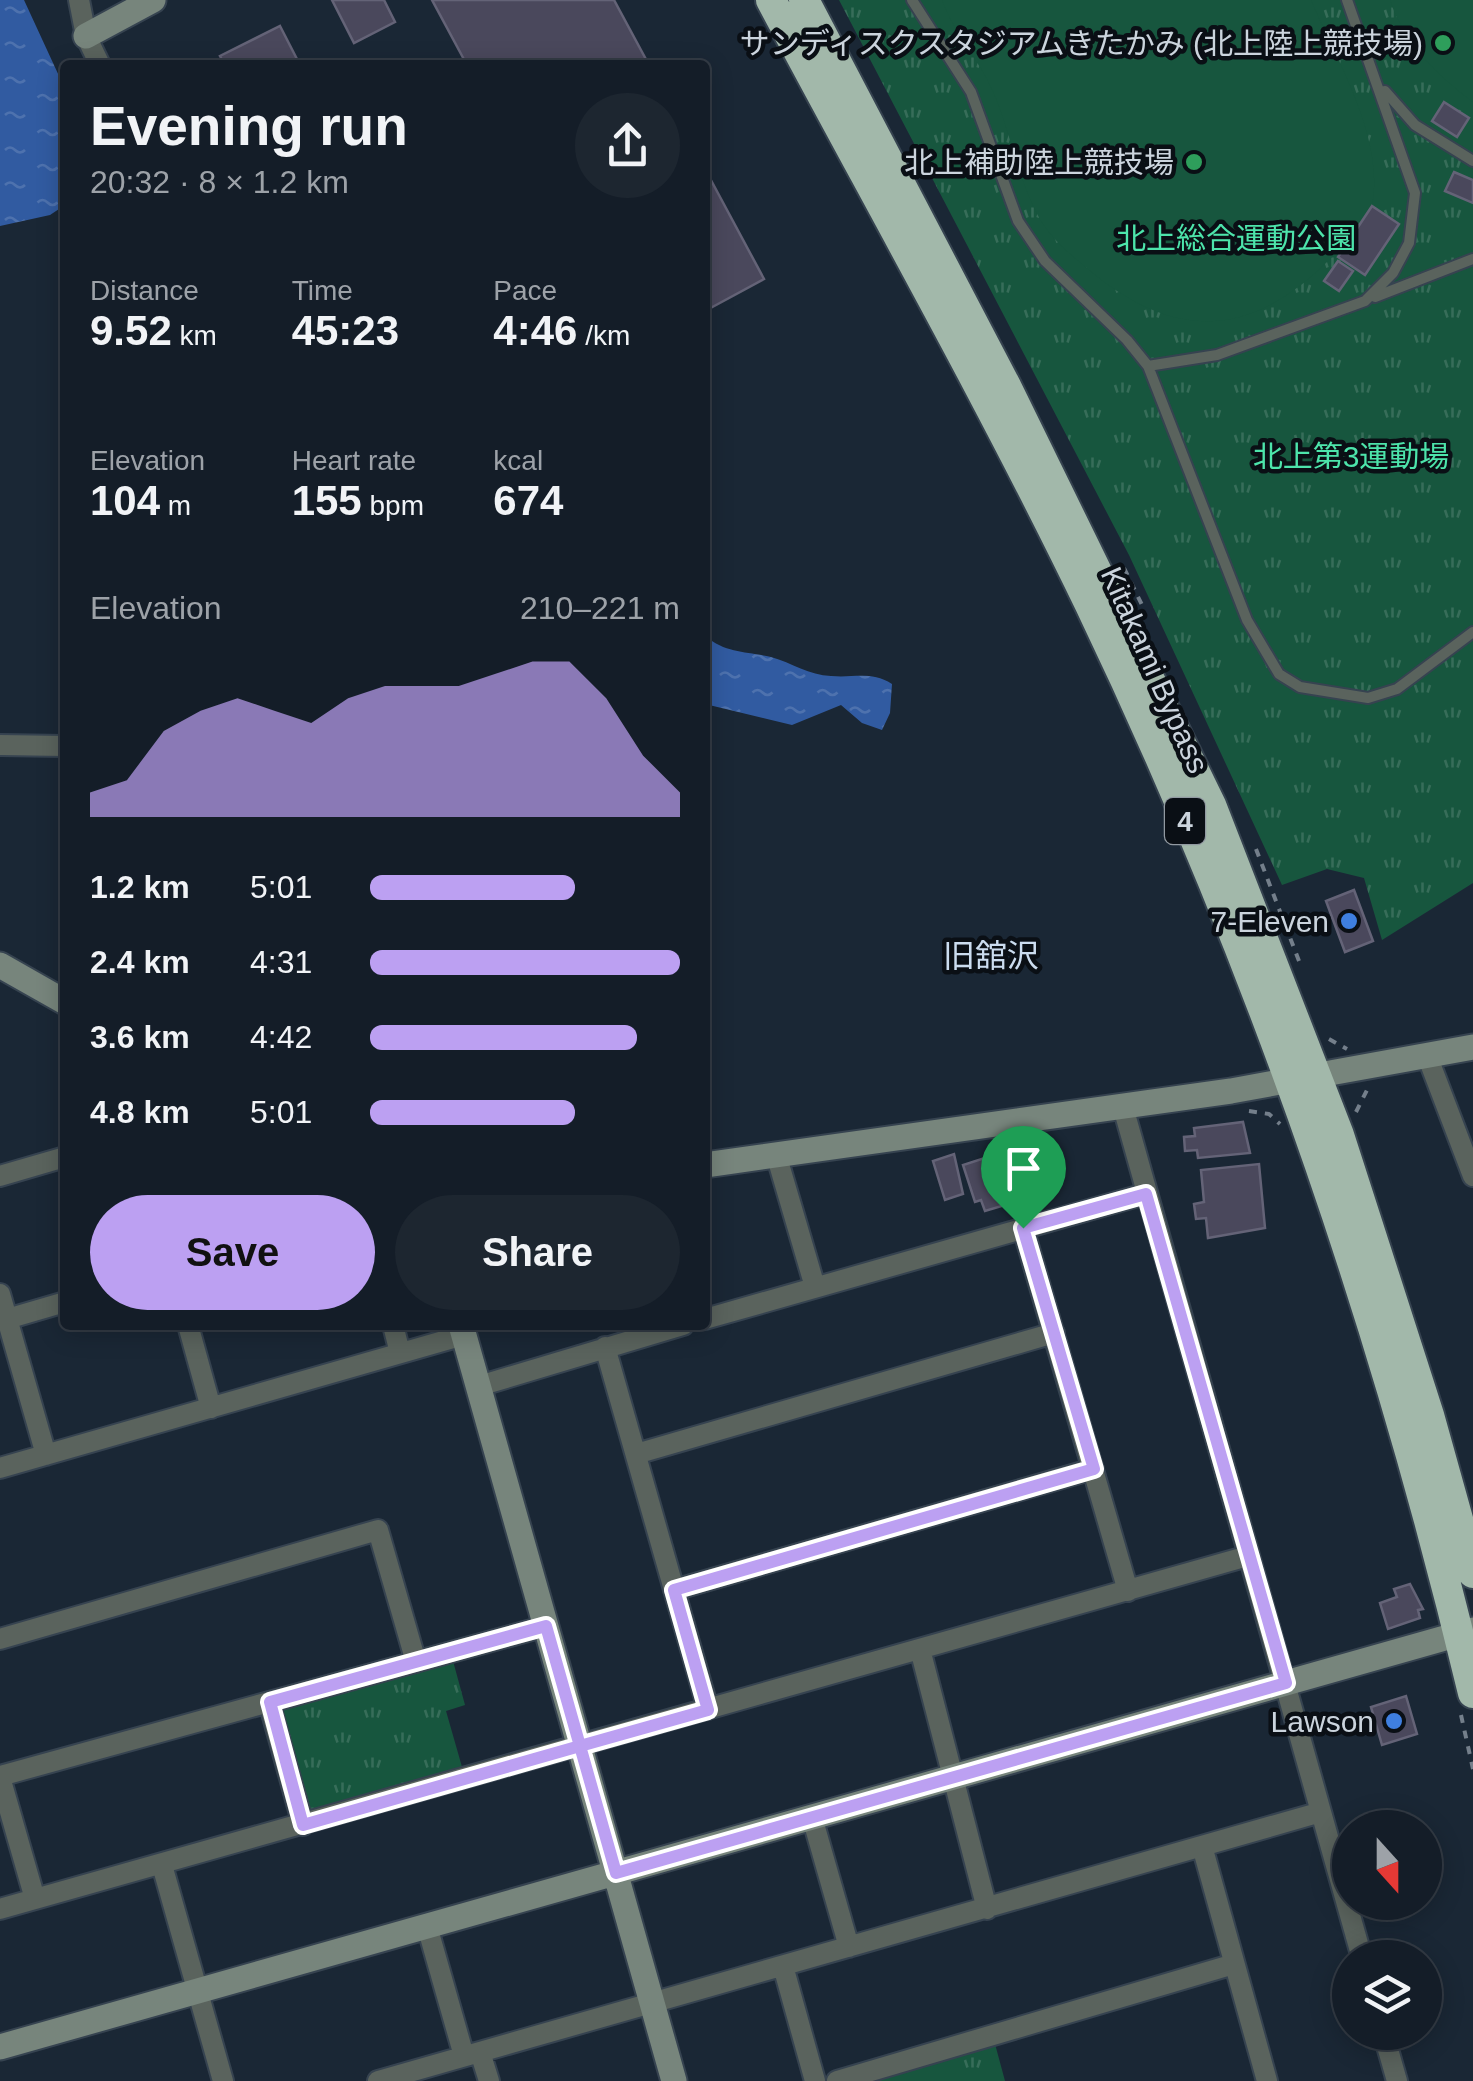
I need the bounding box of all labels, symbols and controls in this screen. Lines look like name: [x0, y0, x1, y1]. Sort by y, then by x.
place label: サンディスクスタジアムきたかみ (北上陸上競技場): [740, 27, 1423, 60]
marker: サンディスクスタジアムきたかみ (北上陸上競技場): [1432, 32, 1454, 54]
button: share: [575, 93, 680, 198]
text: Evening run: [90, 95, 408, 157]
place label: 北上補助陸上競技場: [904, 146, 1174, 179]
marker: 北上補助陸上競技場: [1183, 151, 1205, 173]
text: 20:32 · 8 × 1.2 km: [90, 164, 349, 200]
park label: 北上総合運動公園: [1116, 222, 1356, 255]
text: Distance: [90, 275, 199, 306]
text: Time: [292, 275, 353, 306]
text: Pace: [493, 275, 557, 306]
text: 9.52: [90, 307, 172, 354]
text: 45:23: [292, 307, 399, 354]
text: 4:46: [493, 307, 577, 354]
text: km: [172, 320, 217, 351]
text: /km: [577, 320, 630, 351]
park label: 北上第3運動場: [1253, 440, 1449, 473]
text: Elevation: [90, 445, 205, 476]
text: Heart rate: [292, 445, 416, 476]
text: kcal: [493, 445, 543, 476]
text: 104: [90, 477, 160, 524]
text: 155: [292, 477, 362, 524]
text: 674: [493, 477, 563, 524]
text: m: [160, 490, 191, 521]
text: bpm: [362, 490, 424, 521]
street label: Kitakami Bypass: [1095, 562, 1215, 778]
text: Elevation: [90, 590, 222, 626]
text: 210–221 m: [520, 590, 680, 626]
road number: 4: [1165, 798, 1205, 844]
text: 1.2 km: [90, 869, 190, 905]
text: 5:01: [250, 869, 312, 905]
place label: 7-Eleven: [1211, 905, 1329, 938]
marker: 7-Eleven: [1338, 910, 1360, 932]
district label: 旧舘沢: [943, 938, 1039, 974]
text: 2.4 km: [90, 944, 190, 980]
text: 4:31: [250, 944, 312, 980]
text: 3.6 km: [90, 1019, 190, 1055]
text: 4:42: [250, 1019, 312, 1055]
text: 4.8 km: [90, 1094, 190, 1130]
text: 5:01: [250, 1094, 312, 1130]
pin: [981, 1126, 1066, 1229]
icon: arrive: [996, 1141, 1051, 1196]
button: Save: [90, 1195, 375, 1310]
button: Share: [395, 1195, 680, 1310]
place label: Lawson: [1271, 1705, 1374, 1738]
marker: Lawson: [1383, 1710, 1405, 1732]
north arrow: [1332, 1810, 1442, 1920]
map controls: [1332, 1810, 1442, 2050]
button: layers: [1332, 1940, 1442, 2050]

